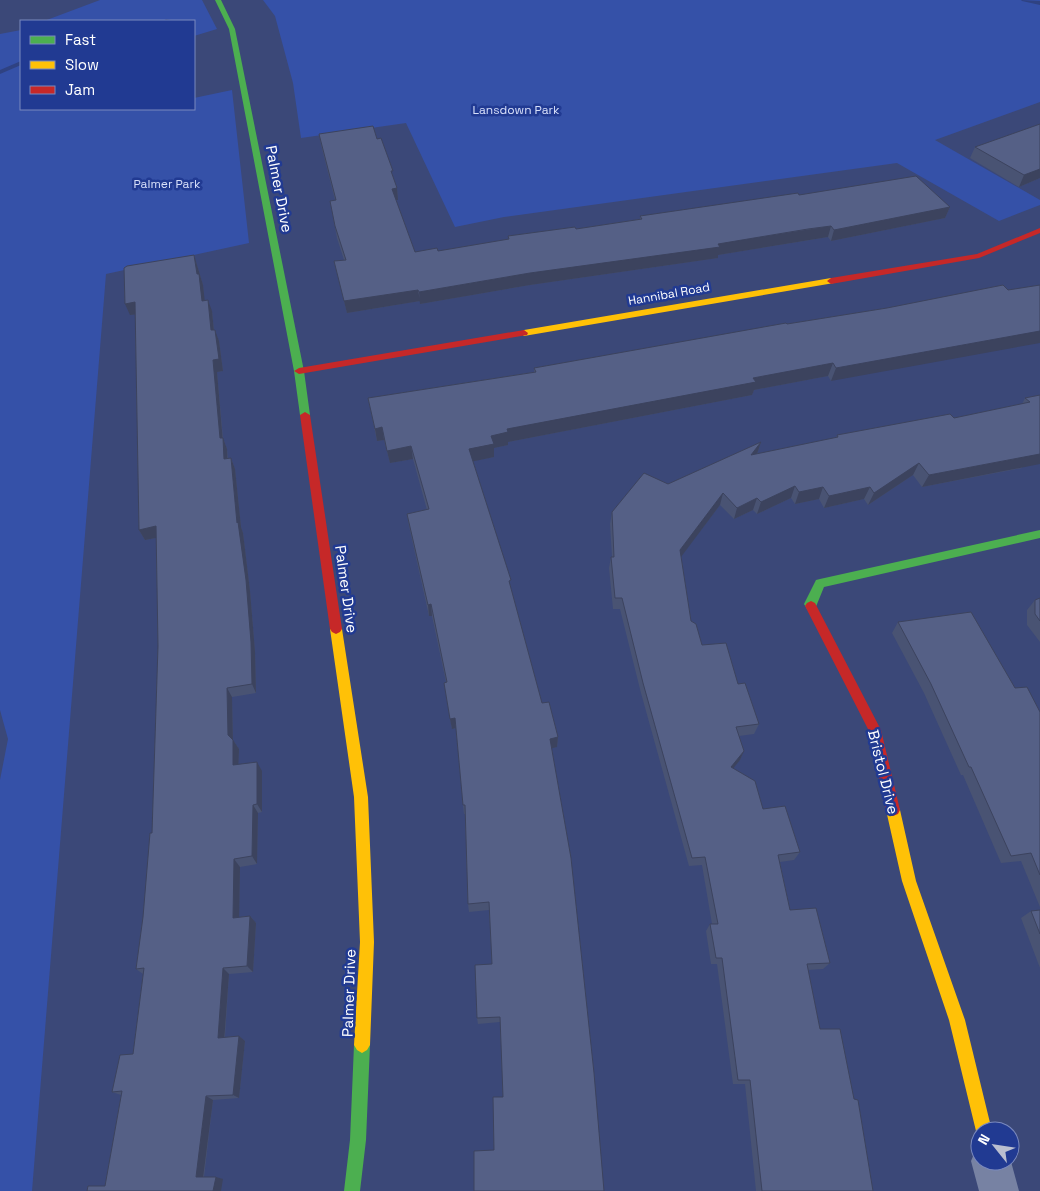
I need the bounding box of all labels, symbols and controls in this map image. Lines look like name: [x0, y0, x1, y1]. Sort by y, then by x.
legend: [20, 20, 195, 110]
text: Fast: [65, 30, 96, 49]
text: Slow: [65, 55, 99, 74]
text: Jam: [65, 80, 95, 99]
park label: Lansdown Park: [472, 102, 560, 118]
street label: Palmer Drive: [262, 144, 297, 234]
park label: Palmer Park: [134, 176, 201, 192]
street label: Hannibal Road: [627, 279, 711, 309]
street label: Palmer Drive: [331, 544, 362, 634]
street label: Bristol Drive: [864, 728, 903, 816]
street label: Palmer Drive: [337, 948, 360, 1037]
north arrow: [970, 1121, 1020, 1171]
text: N: [974, 1131, 994, 1148]

